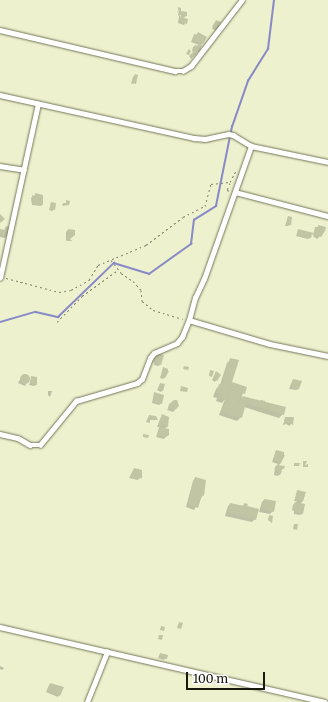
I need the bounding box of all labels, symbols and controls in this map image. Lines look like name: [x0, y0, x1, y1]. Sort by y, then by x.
scale bar: [188, 664, 267, 690]
text: 100 m: [193, 671, 228, 686]

